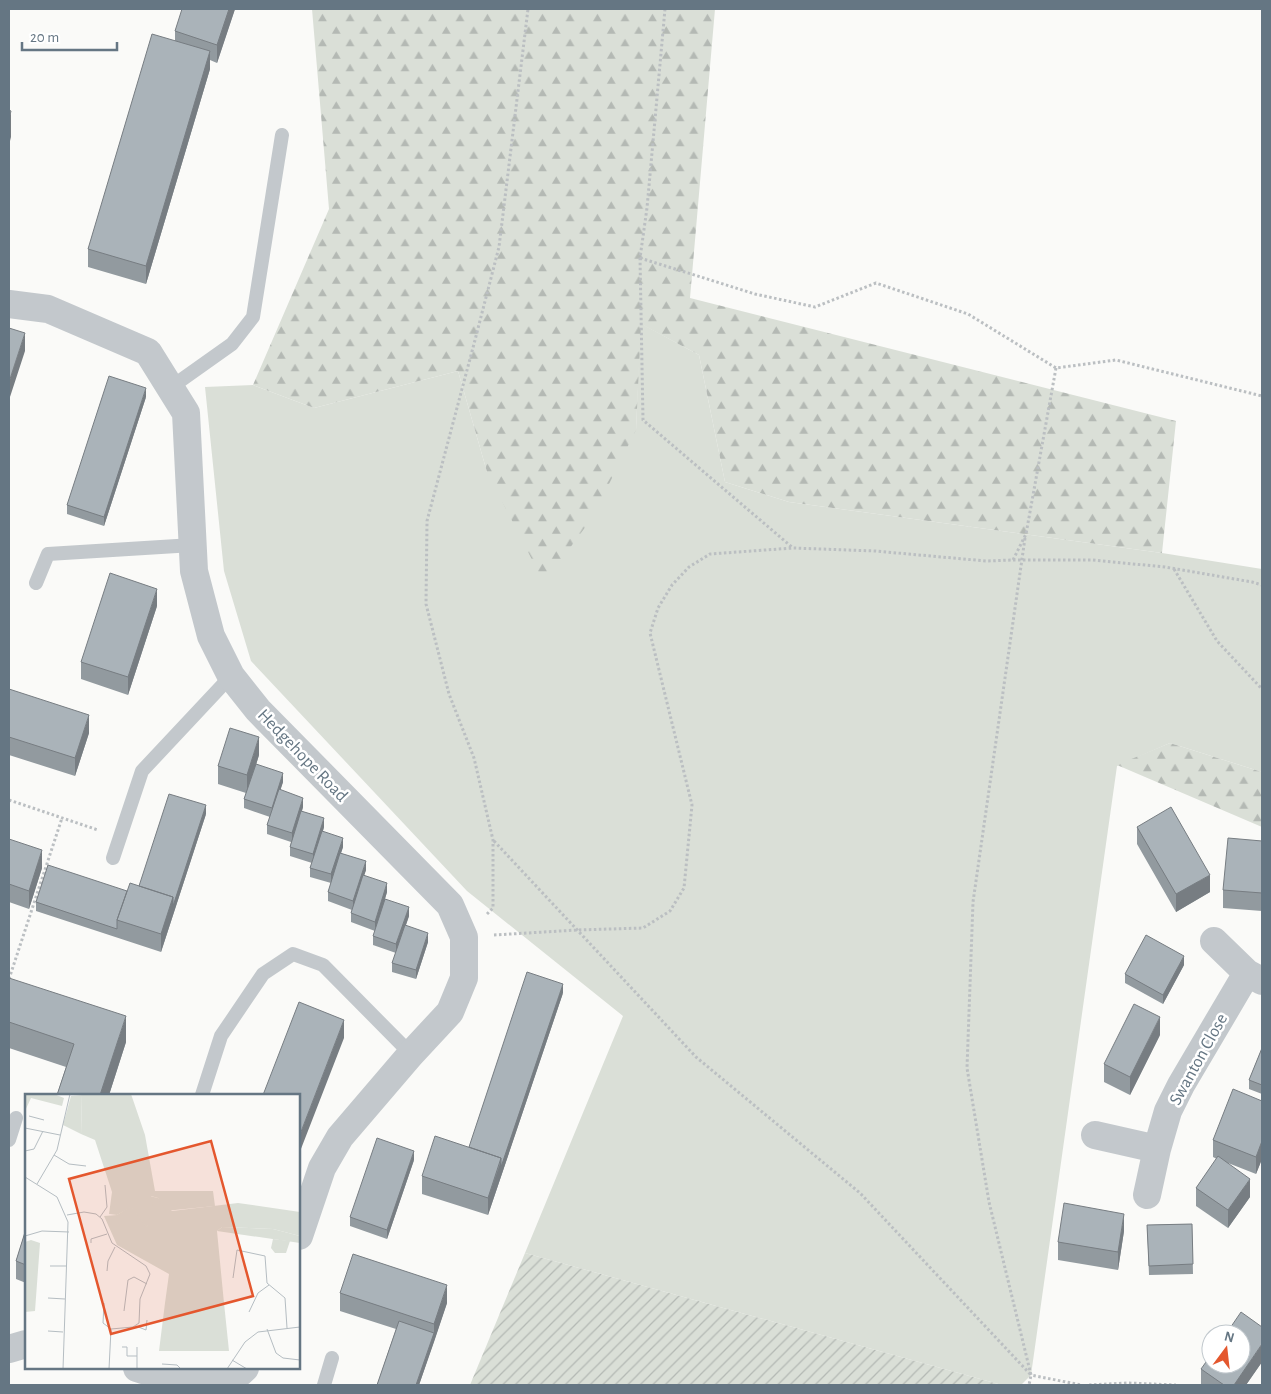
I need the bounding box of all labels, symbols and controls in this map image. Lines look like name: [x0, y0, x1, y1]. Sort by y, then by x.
scale bar: [22, 20, 118, 52]
text: 20 m: [30, 30, 59, 45]
street label: Hedgehope Road: [254, 706, 351, 805]
street label: Swanton Close: [1166, 1011, 1231, 1108]
inset map: [25, 1094, 300, 1369]
north arrow: [1201, 1324, 1251, 1374]
text: N: [1223, 1329, 1236, 1345]

